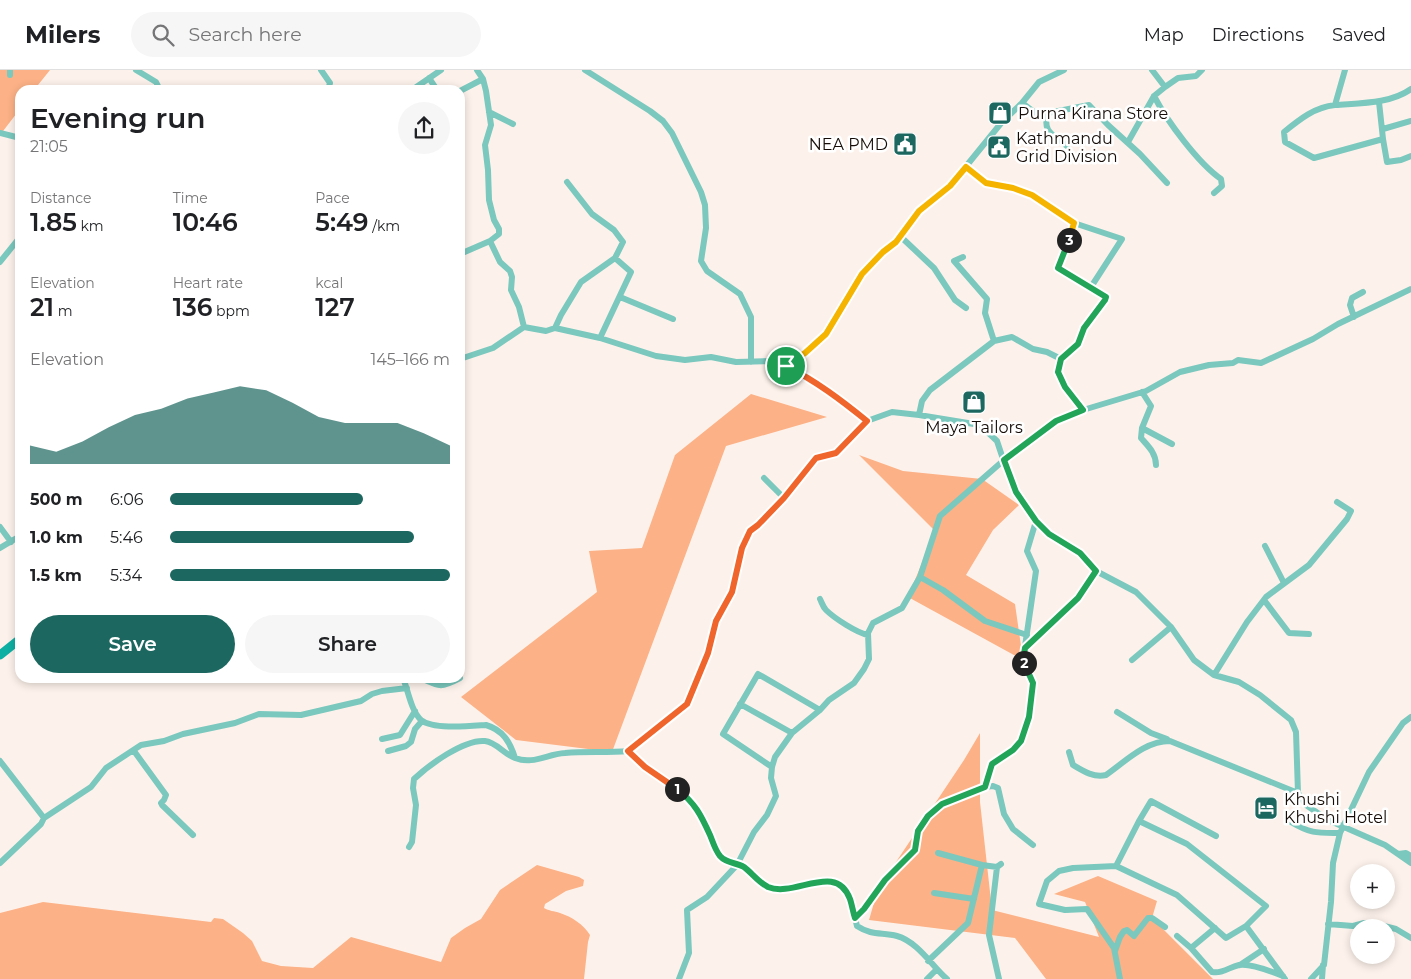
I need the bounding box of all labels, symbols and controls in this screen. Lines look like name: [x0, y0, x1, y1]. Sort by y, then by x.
search box: [131, 12, 481, 57]
text: Milers: [25, 20, 101, 49]
icon: search: [149, 21, 177, 49]
text: Search here: [189, 23, 302, 46]
text: Map: [1144, 24, 1184, 46]
text: Directions: [1212, 24, 1304, 46]
text: Saved: [1332, 24, 1386, 46]
shop icon: Purna Kirana Store: [987, 100, 1013, 126]
text: Evening run: [30, 101, 205, 135]
button: share: [398, 102, 450, 154]
place label: Purna Kirana Store: [1018, 104, 1168, 123]
place label: Kathmandu Grid Division: [1016, 129, 1117, 166]
public building icon: NEA PMD: [892, 131, 918, 157]
public building icon: Kathmandu Grid Division: [986, 134, 1012, 160]
place label: NEA PMD: [809, 135, 888, 154]
text: 21:05: [30, 137, 68, 156]
text: Distance: [30, 189, 92, 207]
text: Time: [173, 189, 208, 207]
text: Pace: [315, 189, 350, 207]
text: 1.85: [30, 207, 77, 237]
text: 10:46: [173, 207, 238, 237]
text: 5:49: [315, 207, 369, 237]
text: km: [77, 217, 104, 235]
text: /km: [369, 217, 400, 235]
pin: 3: [1056, 228, 1082, 252]
text: 3: [1065, 231, 1074, 249]
text: Elevation: [30, 274, 95, 292]
text: Heart rate: [173, 274, 243, 292]
text: kcal: [315, 274, 343, 292]
text: 21: [30, 292, 54, 322]
text: 136: [173, 292, 212, 322]
text: 127: [315, 292, 355, 322]
text: m: [54, 302, 73, 320]
text: bpm: [212, 302, 250, 320]
pin: [765, 345, 807, 387]
text: Elevation: [30, 350, 104, 369]
text: 145–166 m: [370, 350, 450, 369]
icon: arrive: [772, 352, 800, 380]
shop icon: Maya Tailors: [961, 389, 987, 415]
place label: Maya Tailors: [925, 418, 1023, 437]
text: 500 m: [30, 490, 83, 509]
text: 6:06: [110, 490, 143, 509]
text: 1.0 km: [30, 528, 83, 547]
text: 5:46: [110, 528, 143, 547]
text: 1.5 km: [30, 566, 82, 585]
text: 5:34: [110, 566, 142, 585]
button: Save: [30, 615, 235, 673]
button: Share: [245, 615, 450, 673]
pin: 2: [1012, 650, 1036, 676]
text: 2: [1020, 654, 1029, 672]
pin: 1: [664, 776, 690, 802]
text: 1: [675, 780, 680, 798]
place label: Khushi Khushi Hotel: [1284, 790, 1387, 827]
hotel icon: Khushi Khushi Hotel: [1253, 795, 1279, 821]
map controls: [1350, 864, 1395, 964]
button: +: [1350, 864, 1395, 909]
button: −: [1350, 919, 1395, 964]

